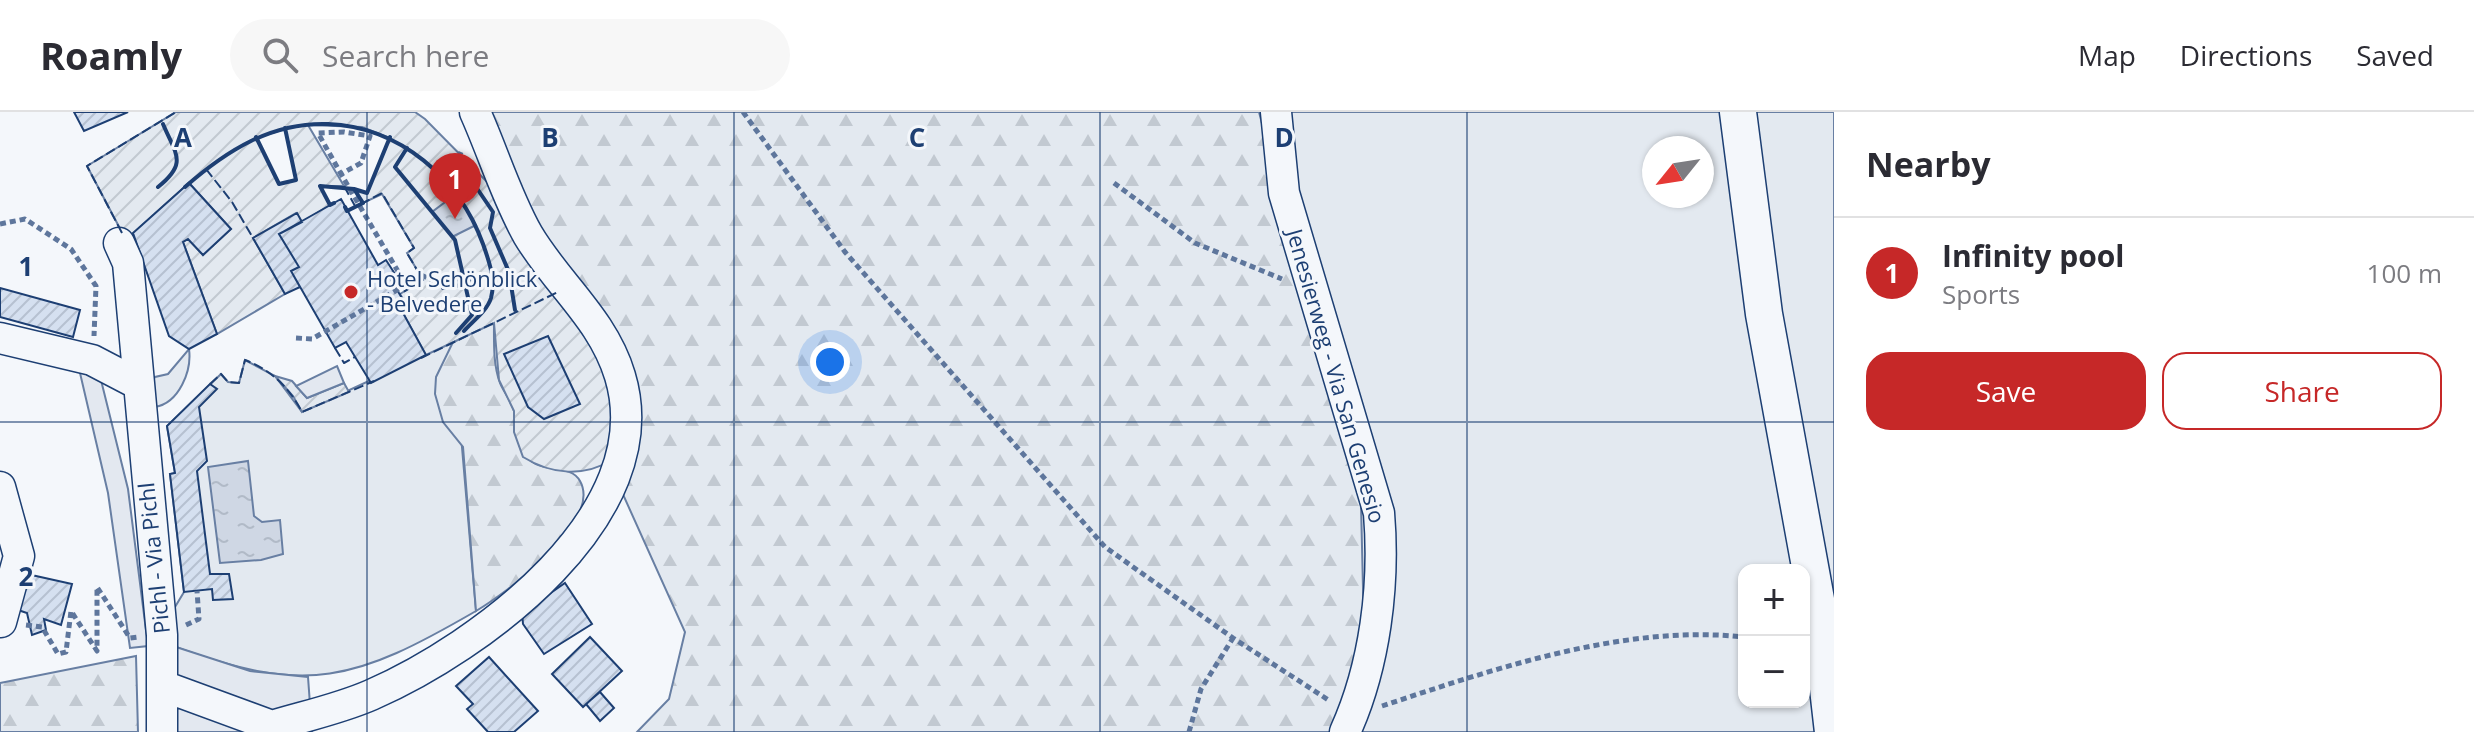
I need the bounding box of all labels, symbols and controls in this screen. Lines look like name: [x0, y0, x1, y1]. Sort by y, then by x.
search box: [230, 19, 790, 91]
text: Roamly: [40, 29, 182, 81]
icon: search: [258, 33, 302, 77]
text: Search here: [322, 35, 489, 76]
text: Map: [2078, 36, 2136, 74]
text: Directions: [2180, 36, 2312, 74]
text: Saved: [2356, 36, 2434, 74]
text: A: [174, 119, 192, 155]
text: B: [541, 119, 559, 155]
text: C: [909, 119, 925, 155]
text: D: [1274, 119, 1294, 155]
north arrow: [1642, 136, 1714, 208]
text: Nearby: [1866, 141, 1991, 187]
pin: 1: [429, 153, 481, 219]
street label: Jenesierweg - Via San Genesio: [1280, 223, 1393, 526]
text: Infinity pool: [1942, 235, 2124, 276]
text: 1: [19, 248, 33, 284]
text: 1: [1885, 255, 1899, 291]
text: 100 m: [2367, 255, 2442, 291]
place label: Hotel Schönblick - Belvedere: [367, 263, 538, 318]
text: Sports: [1942, 276, 2020, 312]
marker: Hotel Schönblick - Belvedere: [342, 283, 360, 301]
your location: [810, 342, 850, 382]
button: Save: [1866, 352, 2146, 430]
button: Share: [2162, 352, 2442, 430]
street label: Pichl - Via Pichl: [130, 481, 176, 635]
text: 2: [19, 558, 34, 594]
map controls: [1738, 564, 1810, 708]
button: +: [1738, 564, 1810, 636]
button: −: [1738, 636, 1810, 708]

